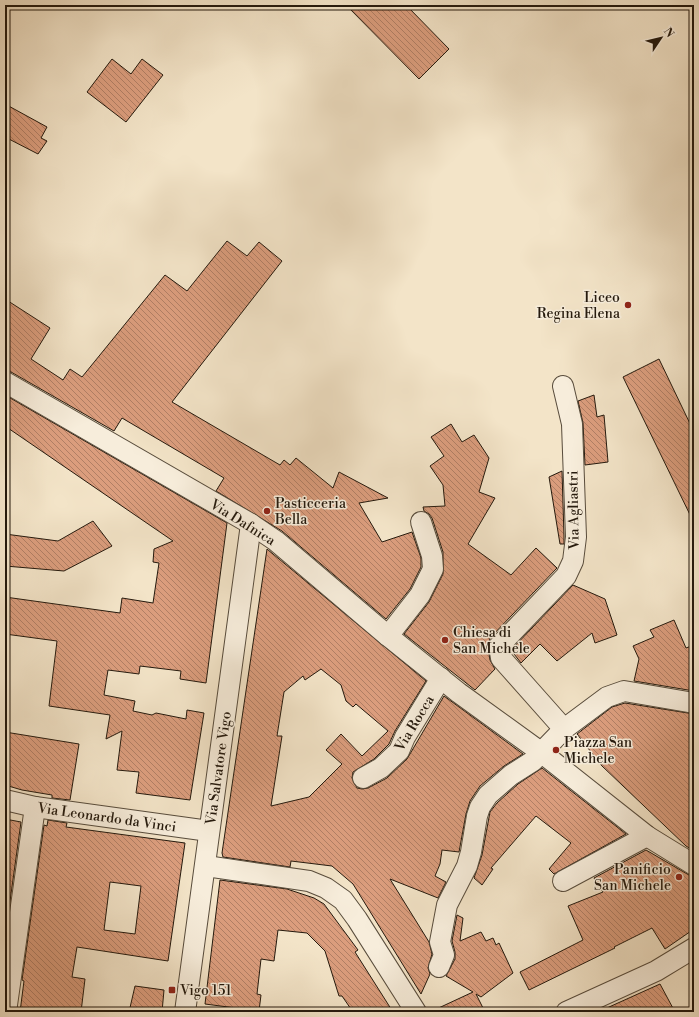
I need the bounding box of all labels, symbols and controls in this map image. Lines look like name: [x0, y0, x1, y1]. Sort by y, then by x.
north arrow: [641, 18, 681, 58]
text: N: [660, 25, 677, 41]
place label: Liceo Regina Elena: [537, 289, 621, 323]
marker: Liceo Regina Elena: [623, 300, 633, 310]
street label: Via Agliastri: [564, 470, 584, 551]
street label: Via Dafnica: [205, 495, 279, 551]
place label: Pasticceria Bella: [274, 495, 347, 529]
marker: Pasticceria Bella: [262, 506, 272, 516]
place label: Chiesa di San Michele: [453, 624, 530, 658]
marker: Chiesa di San Michele: [440, 635, 450, 645]
street label: Via Rocca: [391, 691, 439, 756]
street label: Via Salvatore Vigo: [202, 710, 236, 827]
place label: Piazza San Michele: [564, 734, 633, 768]
marker: Piazza San Michele: [551, 745, 561, 755]
street label: Via Leonardo da Vinci: [35, 799, 178, 837]
place label: Panificio San Michele: [594, 861, 671, 895]
marker: Panificio San Michele: [674, 872, 684, 882]
place label: Vigo 151: [179, 982, 232, 1000]
marker: Vigo 151: [167, 985, 177, 995]

